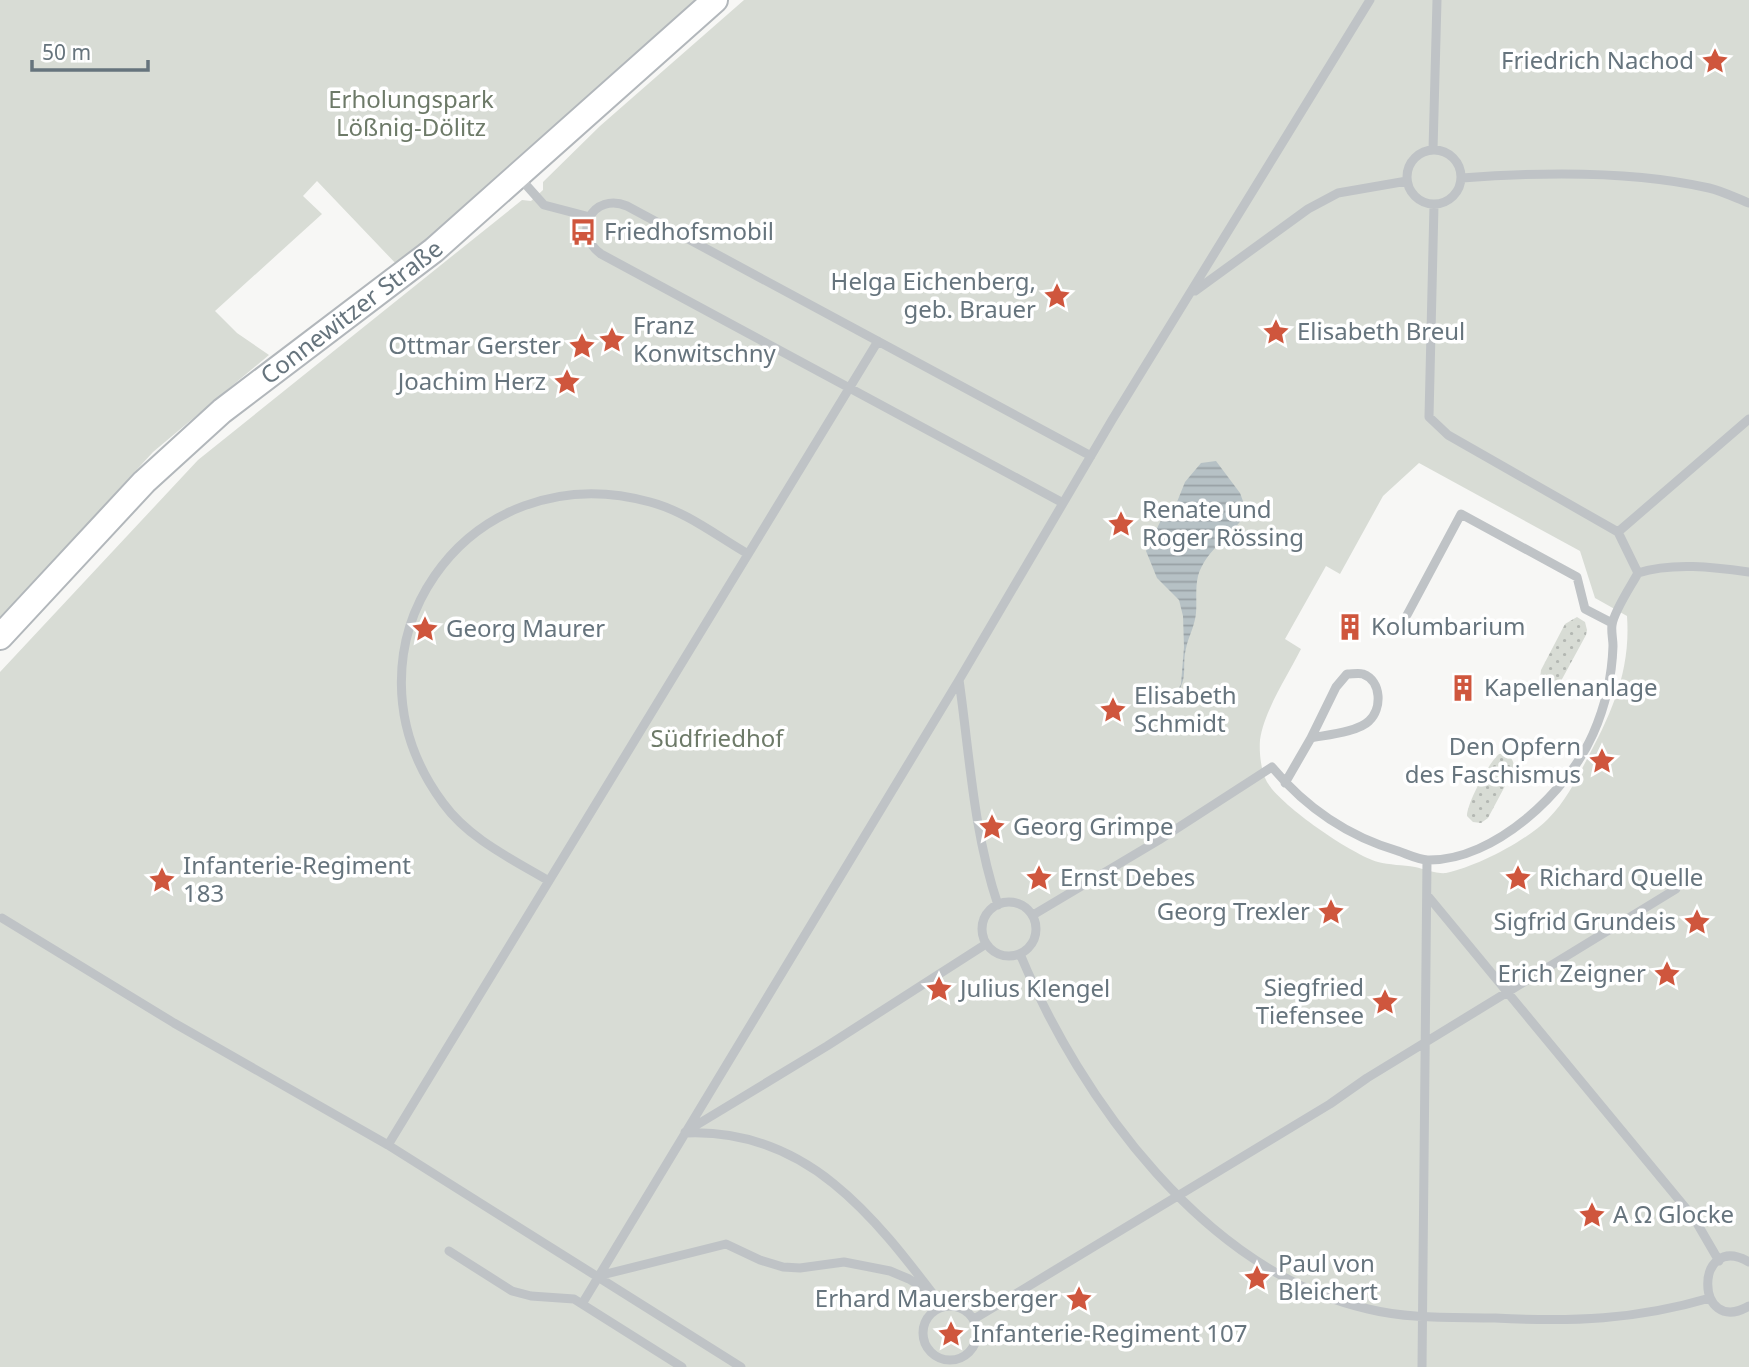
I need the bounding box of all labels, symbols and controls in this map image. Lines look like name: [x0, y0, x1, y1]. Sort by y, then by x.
scale bar: [32, 28, 147, 72]
text: 50 m: [42, 38, 91, 66]
place label: Friedrich Nachod: [1501, 43, 1694, 76]
place icon: Friedrich Nachod: [1700, 46, 1730, 76]
park label: Erholungspark Lößnig-Dölitz: [328, 82, 494, 143]
place label: Friedhofsmobil: [604, 214, 774, 247]
bus stop icon: Friedhofsmobil: [568, 217, 598, 247]
street label: Connewitzer Straße: [253, 232, 449, 391]
place label: Helga Eichenberg, geb. Brauer: [831, 264, 1036, 325]
place icon: Helga Eichenberg, geb. Brauer: [1042, 281, 1072, 311]
place label: Franz Konwitschny: [633, 308, 777, 369]
place label: Elisabeth Breul: [1297, 314, 1465, 347]
place icon: Elisabeth Breul: [1261, 317, 1291, 347]
place icon: Franz Konwitschny: [597, 325, 627, 355]
place label: Ottmar Gerster: [388, 328, 561, 361]
place icon: Ottmar Gerster: [567, 331, 597, 361]
place label: Joachim Herz: [396, 364, 546, 397]
place icon: Joachim Herz: [552, 367, 582, 397]
place label: Renate und Roger Rössing: [1142, 492, 1304, 553]
place icon: Renate und Roger Rössing: [1106, 509, 1136, 539]
place label: Kolumbarium: [1371, 609, 1525, 642]
place label: Georg Maurer: [446, 611, 605, 644]
building icon: Kolumbarium: [1335, 612, 1365, 642]
place icon: Georg Maurer: [410, 614, 440, 644]
place label: Kapellenanlage: [1484, 670, 1658, 703]
building icon: Kapellenanlage: [1448, 673, 1478, 703]
place label: Elisabeth Schmidt: [1134, 678, 1236, 739]
place icon: Elisabeth Schmidt: [1098, 695, 1128, 725]
park label: Südfriedhof: [650, 721, 785, 754]
place label: Den Opfern des Faschismus: [1405, 729, 1581, 790]
place icon: Den Opfern des Faschismus: [1587, 746, 1617, 776]
place label: Georg Grimpe: [1013, 809, 1174, 842]
place icon: Georg Grimpe: [977, 812, 1007, 842]
place label: Infanterie-Regiment 183: [183, 848, 411, 909]
place label: Ernst Debes: [1060, 860, 1195, 893]
place label: Richard Quelle: [1539, 860, 1703, 893]
place icon: Ernst Debes: [1024, 863, 1054, 893]
place icon: Richard Quelle: [1503, 863, 1533, 893]
place icon: Infanterie-Regiment 183: [147, 865, 177, 895]
place label: Georg Trexler: [1157, 894, 1310, 927]
place icon: Georg Trexler: [1316, 897, 1346, 927]
place label: Sigfrid Grundeis: [1493, 904, 1676, 937]
place icon: Sigfrid Grundeis: [1682, 907, 1712, 937]
place label: Erich Zeigner: [1497, 956, 1646, 989]
place icon: Erich Zeigner: [1652, 959, 1682, 989]
place label: Siegfried Tiefensee: [1256, 970, 1364, 1031]
place label: Julius Klengel: [958, 971, 1110, 1004]
place icon: Julius Klengel: [924, 974, 954, 1004]
place icon: Siegfried Tiefensee: [1370, 987, 1400, 1017]
place label: Α Ω Glocke: [1613, 1197, 1734, 1230]
place icon: Α Ω Glocke: [1577, 1200, 1607, 1230]
place label: Paul von Bleichert: [1278, 1246, 1378, 1307]
place icon: Paul von Bleichert: [1242, 1263, 1272, 1293]
place label: Erhard Mauersberger: [815, 1281, 1058, 1314]
place icon: Erhard Mauersberger: [1064, 1284, 1094, 1314]
place label: Infanterie-Regiment 107: [972, 1316, 1247, 1349]
place icon: Infanterie-Regiment 107: [936, 1319, 966, 1349]

